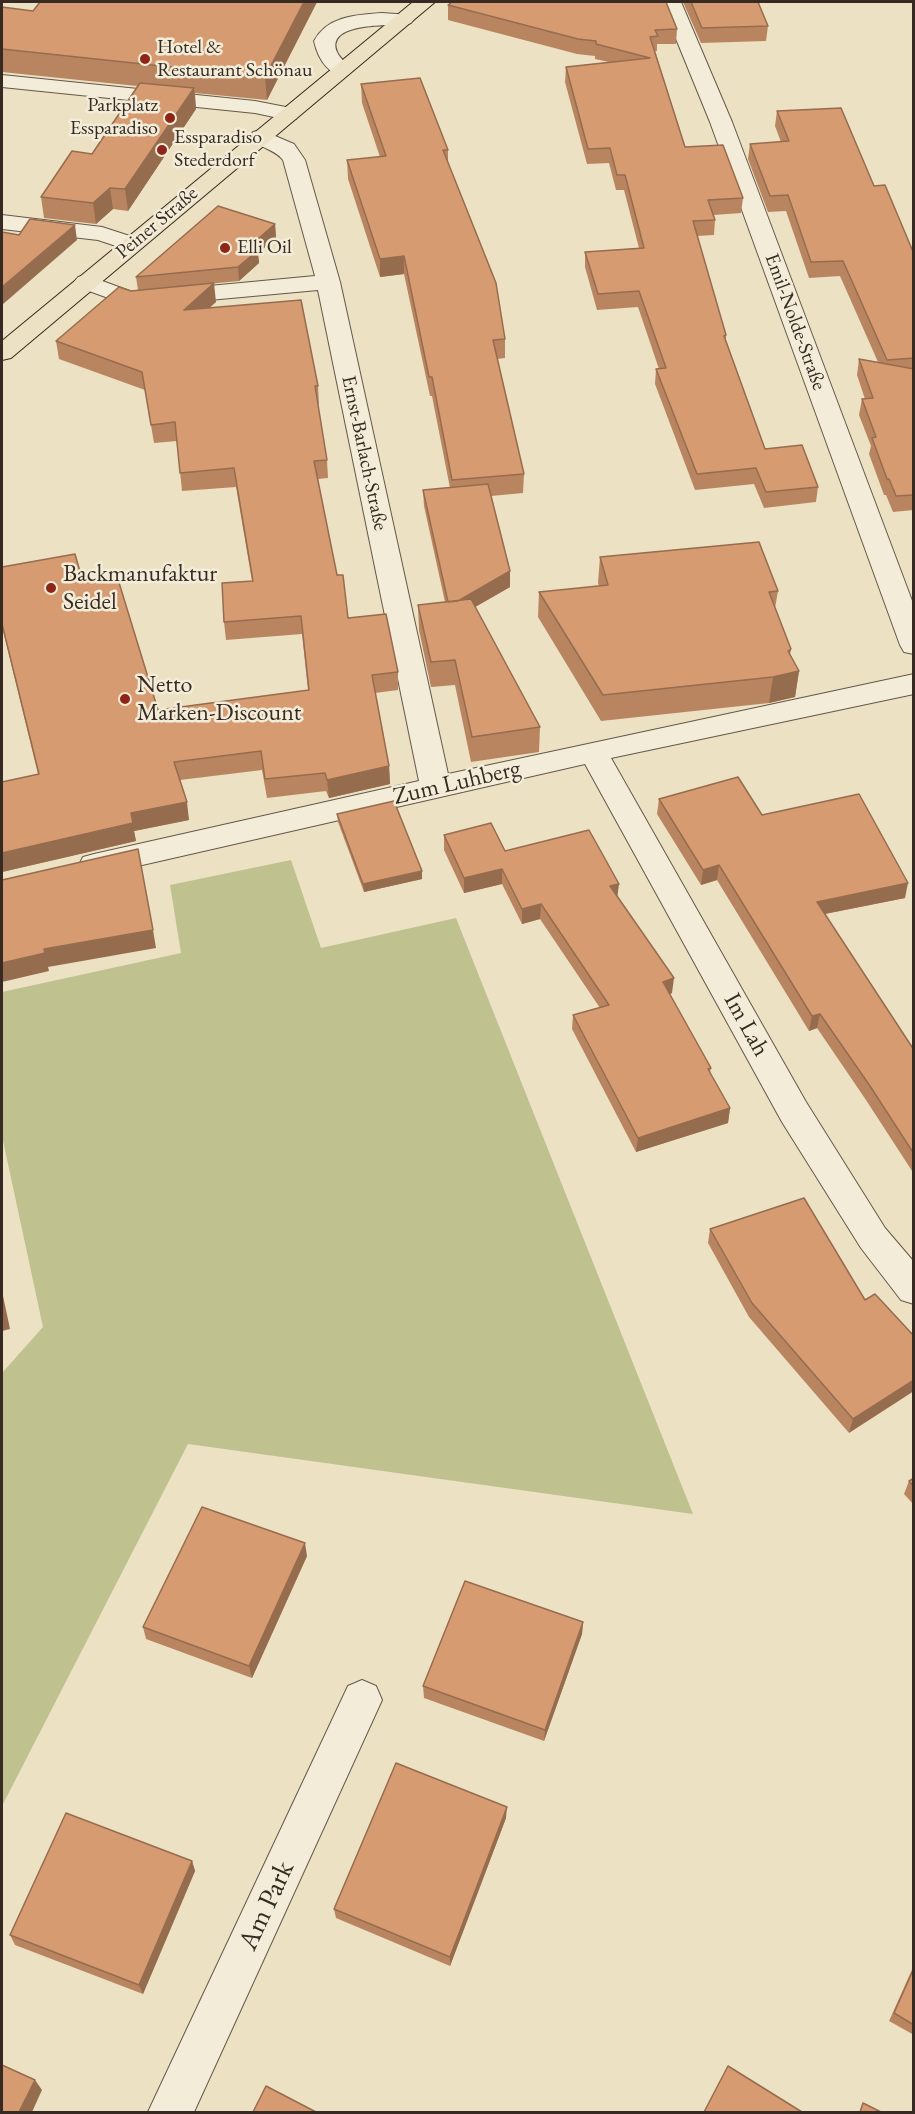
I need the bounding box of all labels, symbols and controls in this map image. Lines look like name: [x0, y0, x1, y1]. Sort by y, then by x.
place label: Hotel & Restaurant Schönau: [157, 36, 313, 83]
marker: Hotel & Restaurant Schönau: [138, 52, 152, 66]
place label: Parkplatz Essparadiso: [70, 94, 158, 141]
marker: Parkplatz Essparadiso: [163, 111, 177, 125]
place label: Essparadiso Stederdorf: [174, 126, 262, 173]
marker: Essparadiso Stederdorf: [155, 143, 169, 157]
street label: Peiner Straße: [111, 182, 203, 264]
place label: Elli Oil: [237, 236, 292, 260]
marker: Elli Oil: [218, 241, 232, 255]
street label: Emil-Nolde-Straße: [759, 250, 831, 394]
street label: Ernst-Barlach-Straße: [336, 373, 392, 533]
place label: Backmanufaktur Seidel: [63, 560, 217, 616]
marker: Backmanufaktur Seidel: [44, 581, 58, 595]
place label: Netto Marken-Discount: [137, 671, 301, 727]
marker: Netto Marken-Discount: [118, 692, 132, 706]
street label: Zum Luhberg: [391, 754, 523, 812]
street label: Im Lah: [717, 988, 775, 1062]
street label: Am Park: [232, 1856, 302, 1956]

